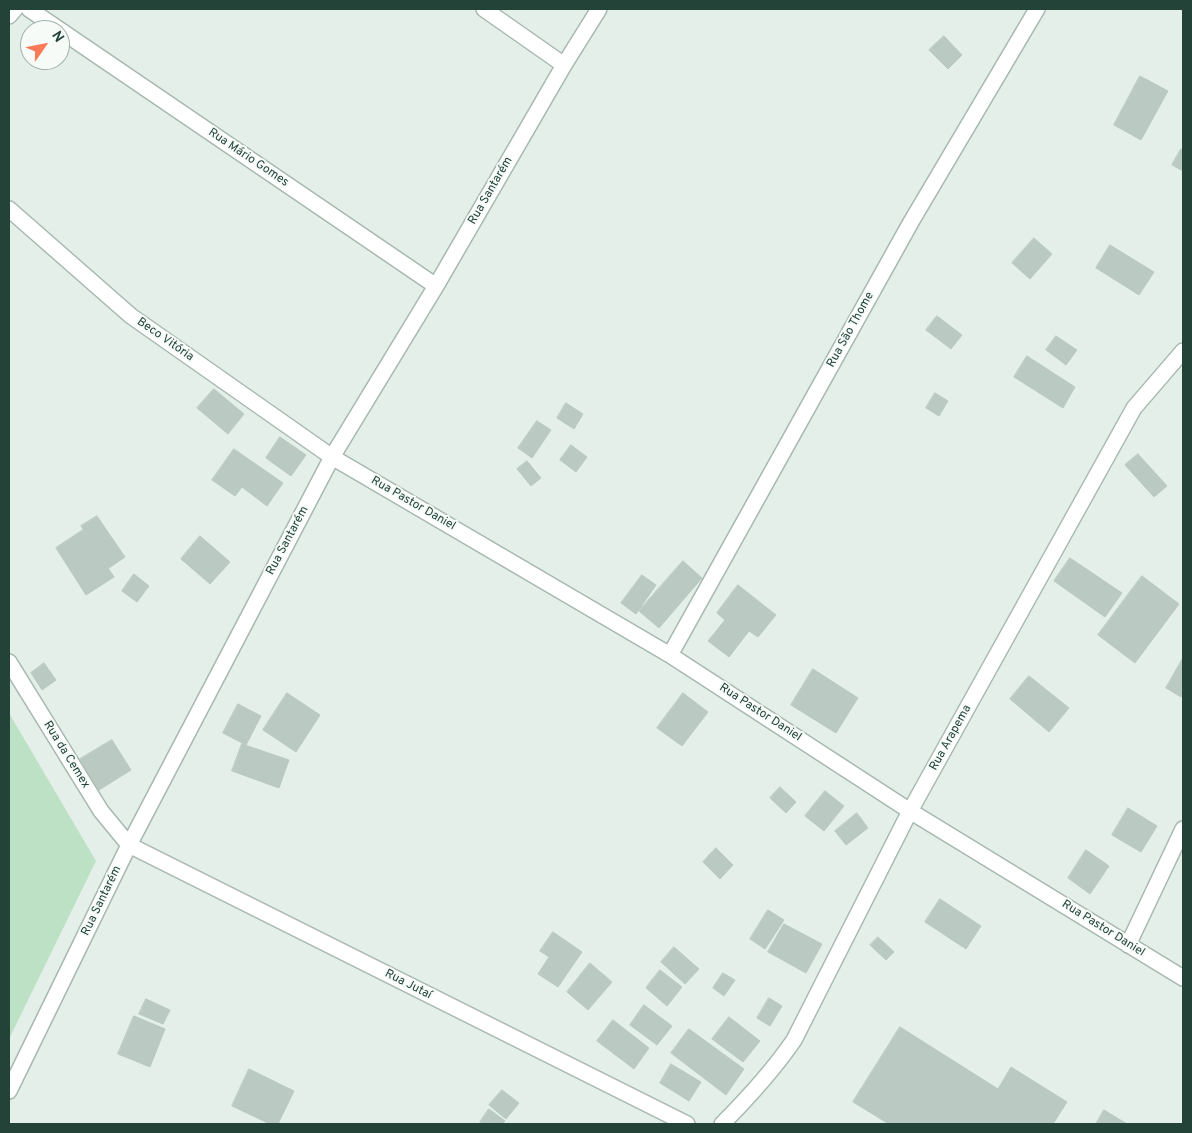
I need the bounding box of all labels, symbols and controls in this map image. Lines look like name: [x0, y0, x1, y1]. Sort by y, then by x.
north arrow: [20, 20, 70, 70]
text: N: [47, 28, 67, 46]
street label: Rua Mário Gomes: [205, 126, 291, 190]
street label: Rua Santarém: [466, 155, 516, 227]
street label: Rua São Thome: [824, 290, 878, 370]
street label: Beco Vitória: [134, 315, 196, 365]
street label: Rua Pastor Daniel: [368, 474, 458, 534]
street label: Rua Santarém: [264, 504, 312, 578]
street label: Rua Pastor Daniel: [716, 681, 804, 745]
street label: Rua Arapema: [927, 703, 975, 773]
street label: Rua da Cemex: [40, 719, 92, 791]
street label: Rua Santarém: [79, 864, 125, 938]
street label: Rua Pastor Daniel: [1059, 898, 1147, 960]
street label: Rua Jutaí: [382, 967, 434, 1003]

